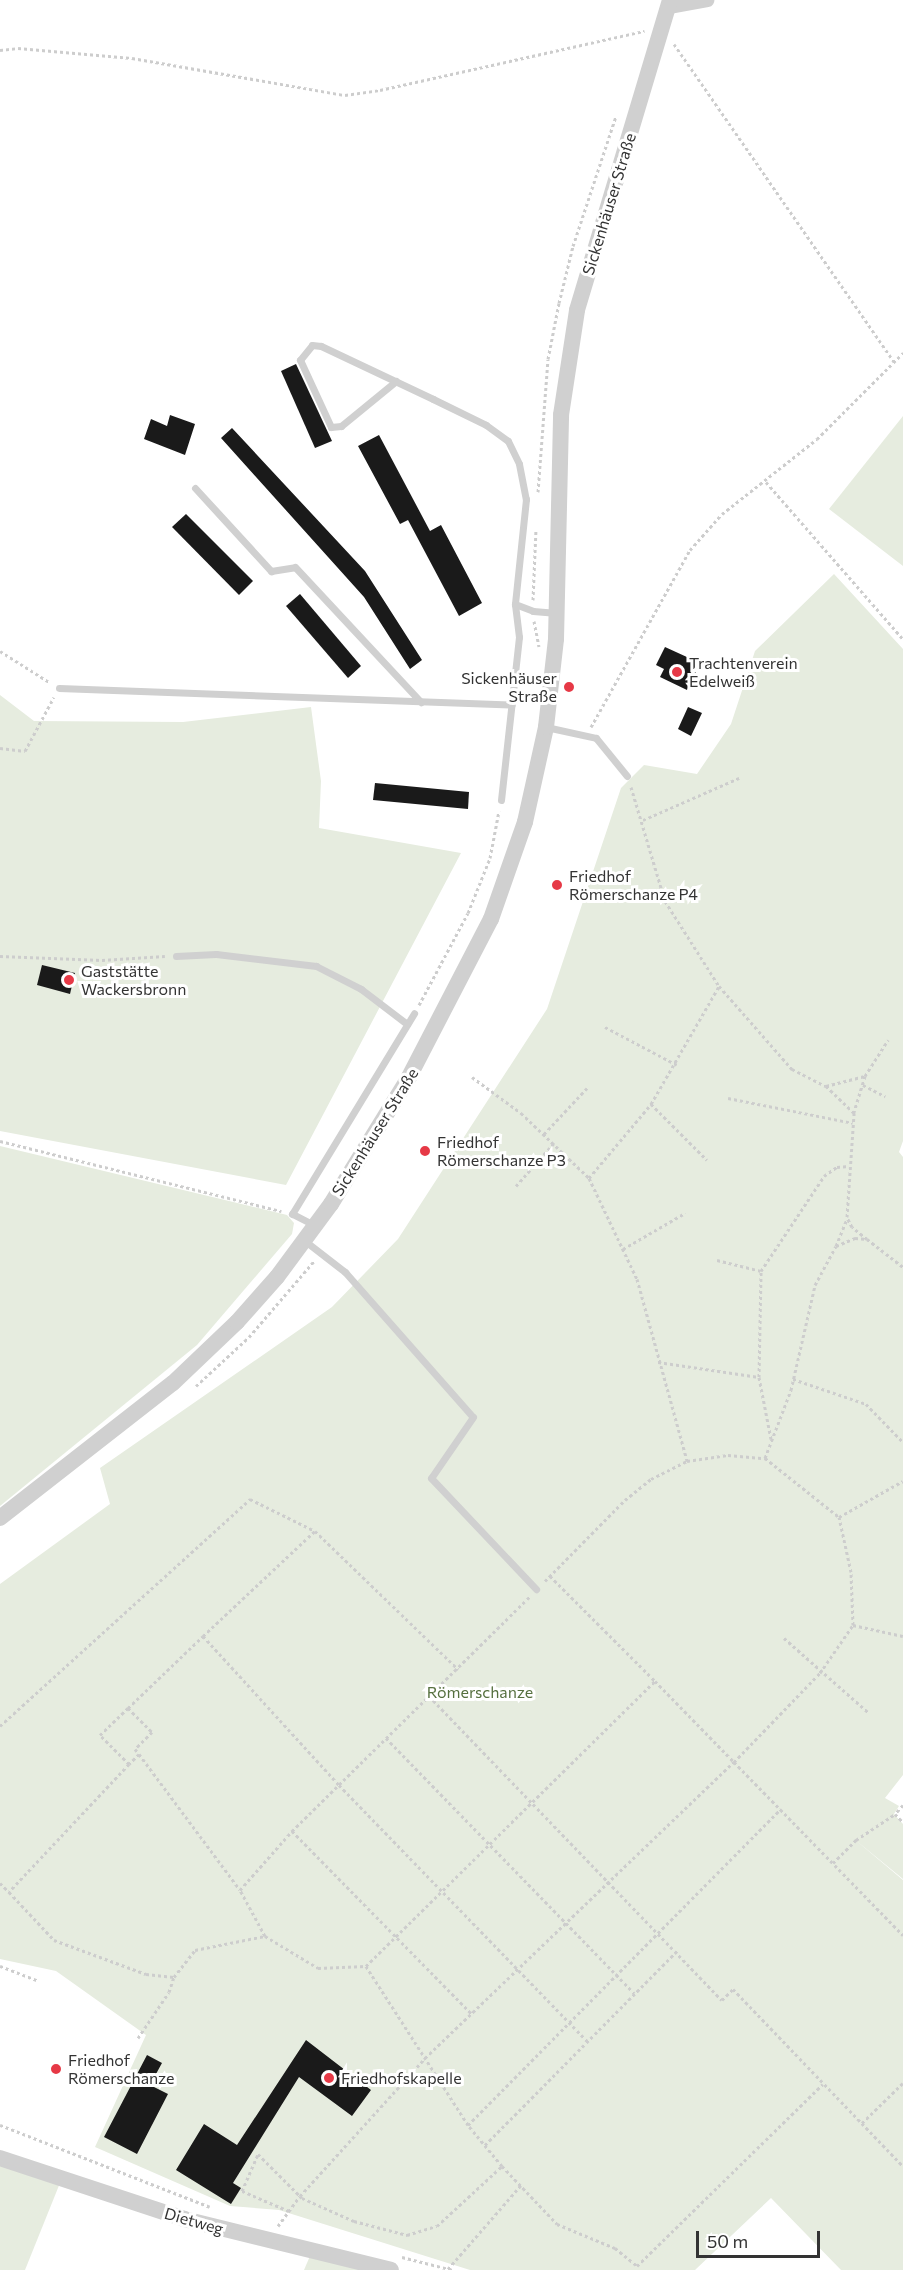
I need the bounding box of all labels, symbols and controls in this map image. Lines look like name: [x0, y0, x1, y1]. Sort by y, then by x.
street label: Sickenhäuser Straße: [578, 131, 640, 277]
place label: Trachtenverein Edelweiß: [689, 653, 798, 691]
marker: Trachtenverein Edelweiß: [670, 665, 684, 679]
place label: Sickenhäuser Straße: [461, 668, 557, 706]
marker: Sickenhäuser Straße: [562, 680, 576, 694]
place label: Friedhof Römerschanze P4: [569, 866, 698, 904]
marker: Friedhof Römerschanze P4: [550, 878, 564, 892]
place label: Gaststätte Wackersbronn: [81, 961, 186, 999]
marker: Gaststätte Wackersbronn: [62, 973, 76, 987]
street label: Sickenhäuser Straße: [328, 1064, 422, 1200]
place label: Friedhof Römerschanze P3: [437, 1132, 566, 1170]
marker: Friedhof Römerschanze P3: [418, 1144, 432, 1158]
park label: Römerschanze: [427, 1682, 533, 1702]
place label: Friedhof Römerschanze: [68, 2050, 175, 2088]
marker: Friedhof Römerschanze: [49, 2062, 63, 2076]
place label: Friedhofskapelle: [341, 2068, 462, 2088]
marker: Friedhofskapelle: [322, 2071, 336, 2085]
street label: Dietweg: [162, 2203, 226, 2239]
scale bar: [699, 2219, 824, 2257]
text: 50 m: [707, 2230, 748, 2252]

